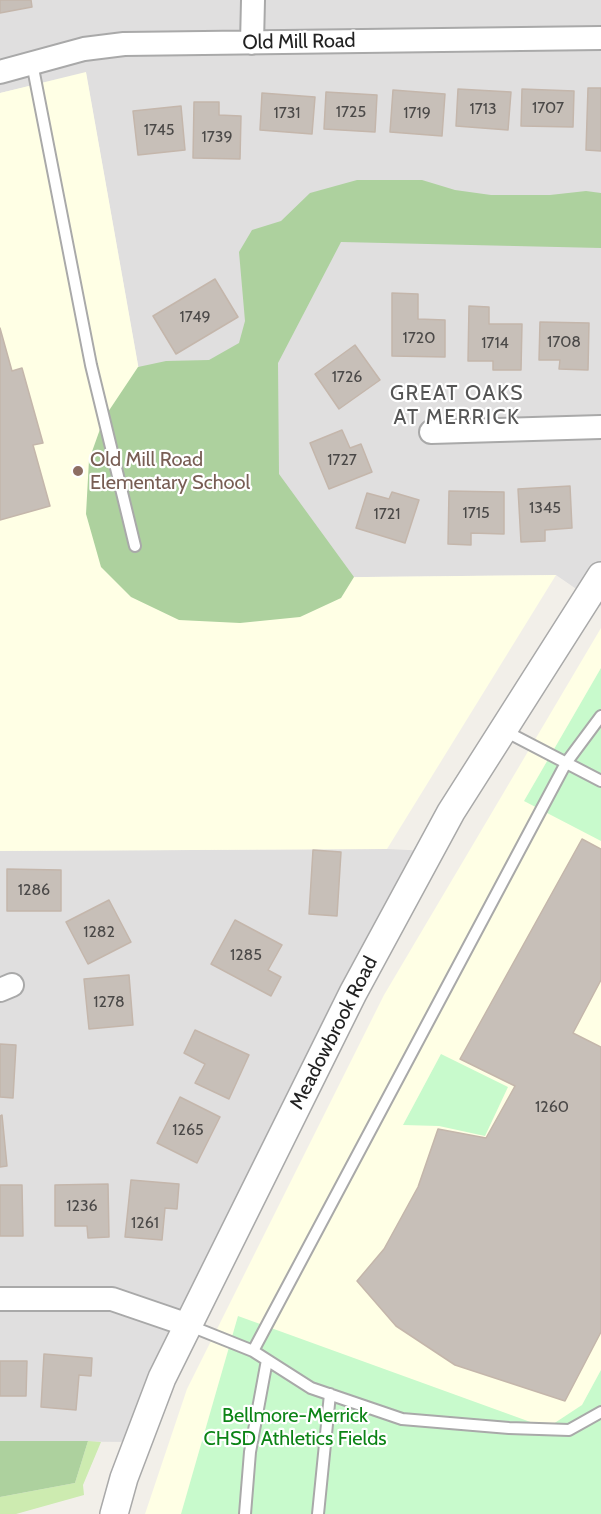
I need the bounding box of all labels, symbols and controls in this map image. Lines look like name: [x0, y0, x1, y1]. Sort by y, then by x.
street label: Old Mill Road: [242, 29, 356, 55]
house number: 1707: [532, 98, 564, 118]
house number: 1713: [469, 99, 497, 119]
house number: 1725: [336, 102, 366, 122]
house number: 1731: [273, 103, 301, 123]
house number: 1719: [403, 103, 431, 123]
house number: 1745: [144, 120, 174, 140]
house number: 1739: [201, 127, 233, 147]
house number: 1749: [179, 307, 211, 327]
house number: 1720: [403, 328, 435, 348]
house number: 1708: [547, 332, 581, 352]
house number: 1714: [481, 333, 509, 353]
house number: 1726: [332, 367, 362, 387]
district label: GREAT OAKS AT MERRICK: [390, 381, 524, 431]
place label: Old Mill Road Elementary School: [90, 448, 250, 495]
house number: 1727: [327, 450, 357, 470]
marker: Old Mill Road Elementary School: [71, 464, 85, 478]
house number: 1345: [529, 498, 561, 518]
house number: 1715: [462, 503, 490, 523]
house number: 1721: [374, 504, 400, 524]
house number: 1286: [18, 880, 50, 900]
house number: 1282: [83, 922, 115, 942]
house number: 1285: [230, 945, 262, 965]
street label: Meadowbrook Road: [285, 953, 383, 1113]
house number: 1278: [93, 992, 125, 1012]
house number: 1260: [535, 1097, 569, 1117]
house number: 1265: [172, 1120, 204, 1140]
house number: 1236: [66, 1196, 98, 1216]
house number: 1261: [131, 1213, 159, 1233]
park label: Bellmore-Merrick CHSD Athletics Fields: [203, 1404, 387, 1451]

